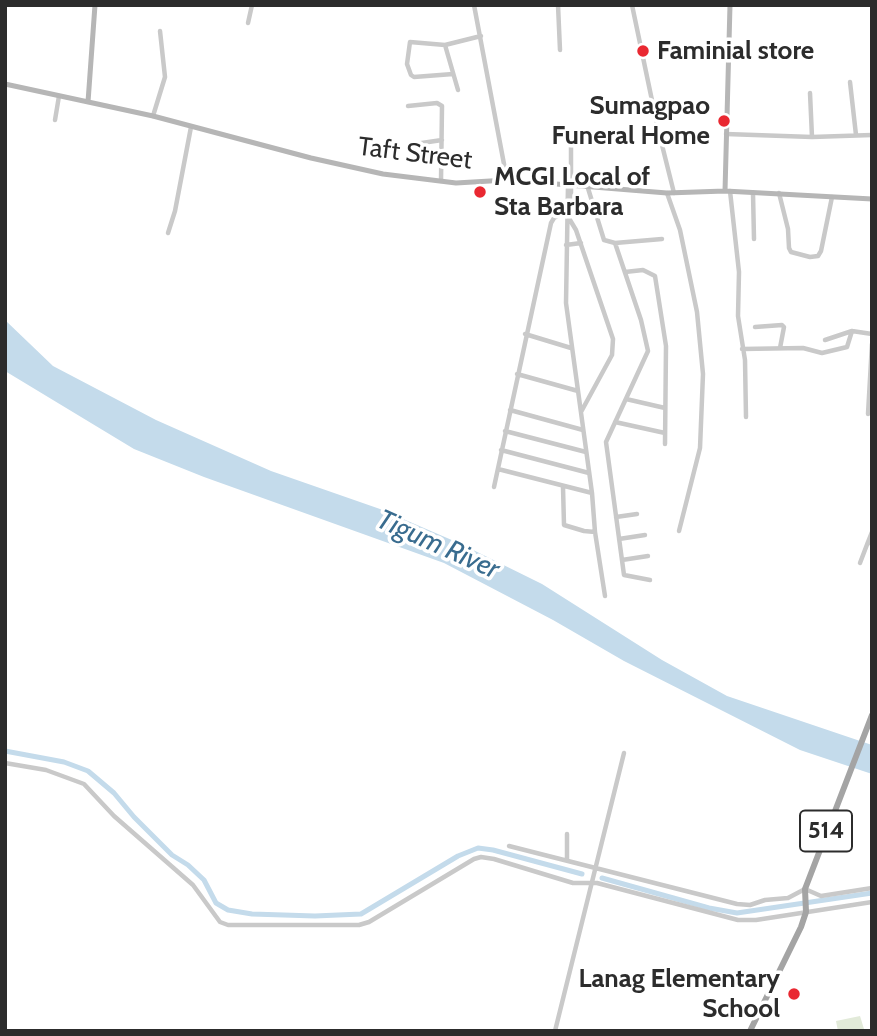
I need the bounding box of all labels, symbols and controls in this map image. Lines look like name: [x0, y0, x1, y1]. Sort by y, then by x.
place label: Faminial store: [657, 35, 814, 67]
marker: Faminial store: [635, 43, 651, 59]
place label: Sumagpao Funeral Home: [552, 90, 710, 152]
marker: Sumagpao Funeral Home: [716, 113, 732, 129]
street label: Taft Street: [356, 132, 474, 176]
place label: MCGI Local of Sta Barbara: [494, 161, 650, 222]
marker: MCGI Local of Sta Barbara: [472, 184, 488, 200]
water label: Tigum River: [372, 503, 504, 587]
road number: 514: [800, 810, 852, 852]
place label: Lanag Elementary School: [578, 963, 780, 1024]
marker: Lanag Elementary School: [786, 986, 802, 1002]

